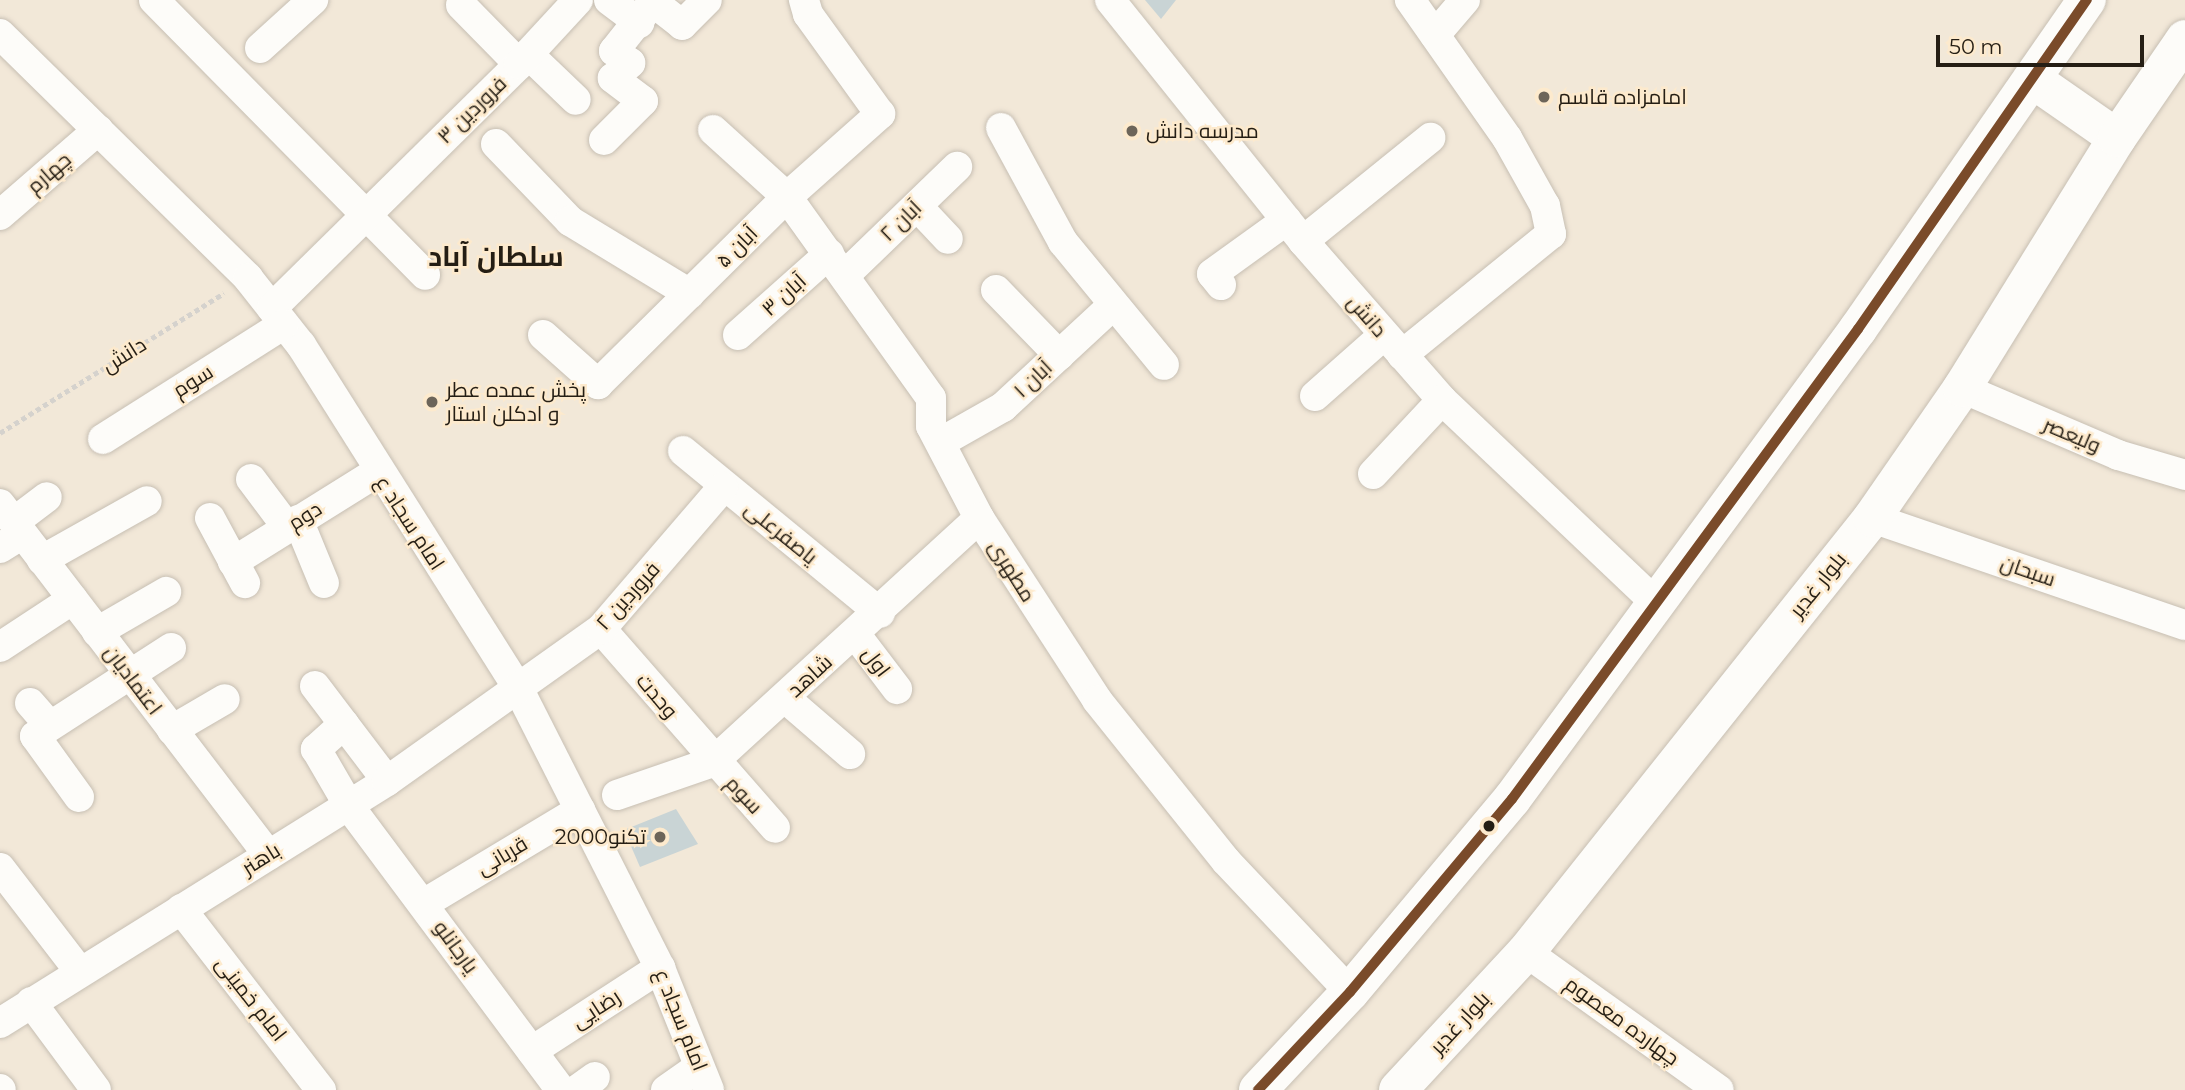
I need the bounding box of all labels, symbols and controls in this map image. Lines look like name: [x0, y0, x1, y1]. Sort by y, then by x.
scale bar: [1940, 21, 2148, 65]
text: 50 m: [1949, 34, 2003, 59]
street label: فروردین ۳: [432, 71, 512, 149]
place label: امامزاده قاسم: [1558, 84, 1687, 110]
marker: امامزاده قاسم: [1536, 89, 1552, 105]
place label: مدرسه دانش: [1146, 118, 1259, 144]
marker: مدرسه دانش: [1124, 123, 1140, 139]
street label: چهارم: [22, 147, 76, 199]
street label: آبان ۲: [875, 195, 927, 247]
street label: آبان ۵: [711, 221, 763, 273]
district label: سلطان آباد: [428, 239, 564, 273]
street label: آبان ۳: [757, 269, 811, 321]
street label: دانش: [1342, 290, 1392, 342]
street label: دانش: [97, 332, 151, 378]
street label: آبان ۱: [1009, 355, 1057, 403]
street label: سوم: [168, 359, 218, 403]
place label: پخش عمده عطر و ادکلن استار: [446, 377, 586, 427]
marker: پخش عمده عطر و ادکلن استار: [424, 394, 440, 410]
street label: ولیعصر: [2039, 412, 2105, 458]
street label: امام سجاد ع: [370, 471, 450, 575]
street label: دوم: [284, 496, 326, 536]
street label: یاصفرعلی: [740, 496, 822, 570]
street label: مطهری: [983, 535, 1041, 607]
street label: بلوار غدیر: [1784, 547, 1852, 623]
street label: سبحان: [1997, 550, 2059, 592]
street label: فروردین ۲: [591, 557, 665, 635]
street label: اعتمادیان: [99, 640, 167, 720]
street label: اول: [857, 642, 895, 682]
street label: شاهد: [782, 649, 838, 703]
street label: وحدت: [631, 668, 683, 724]
street label: سوم: [720, 771, 768, 819]
unlabelled marker: [1482, 819, 1496, 833]
place label: تکنو2000: [555, 824, 646, 850]
marker: تکنو2000: [652, 829, 668, 845]
street label: قربانی: [472, 831, 532, 881]
street label: باهنر: [237, 837, 285, 881]
street label: یارجانلو: [428, 916, 484, 978]
street label: امام خمینی: [210, 952, 292, 1046]
street label: امام سجاد ع: [649, 965, 713, 1075]
street label: چهارده معصوم: [1560, 971, 1684, 1071]
street label: رضایی: [567, 984, 625, 1034]
street label: بلوار غدیر: [1425, 986, 1495, 1060]

